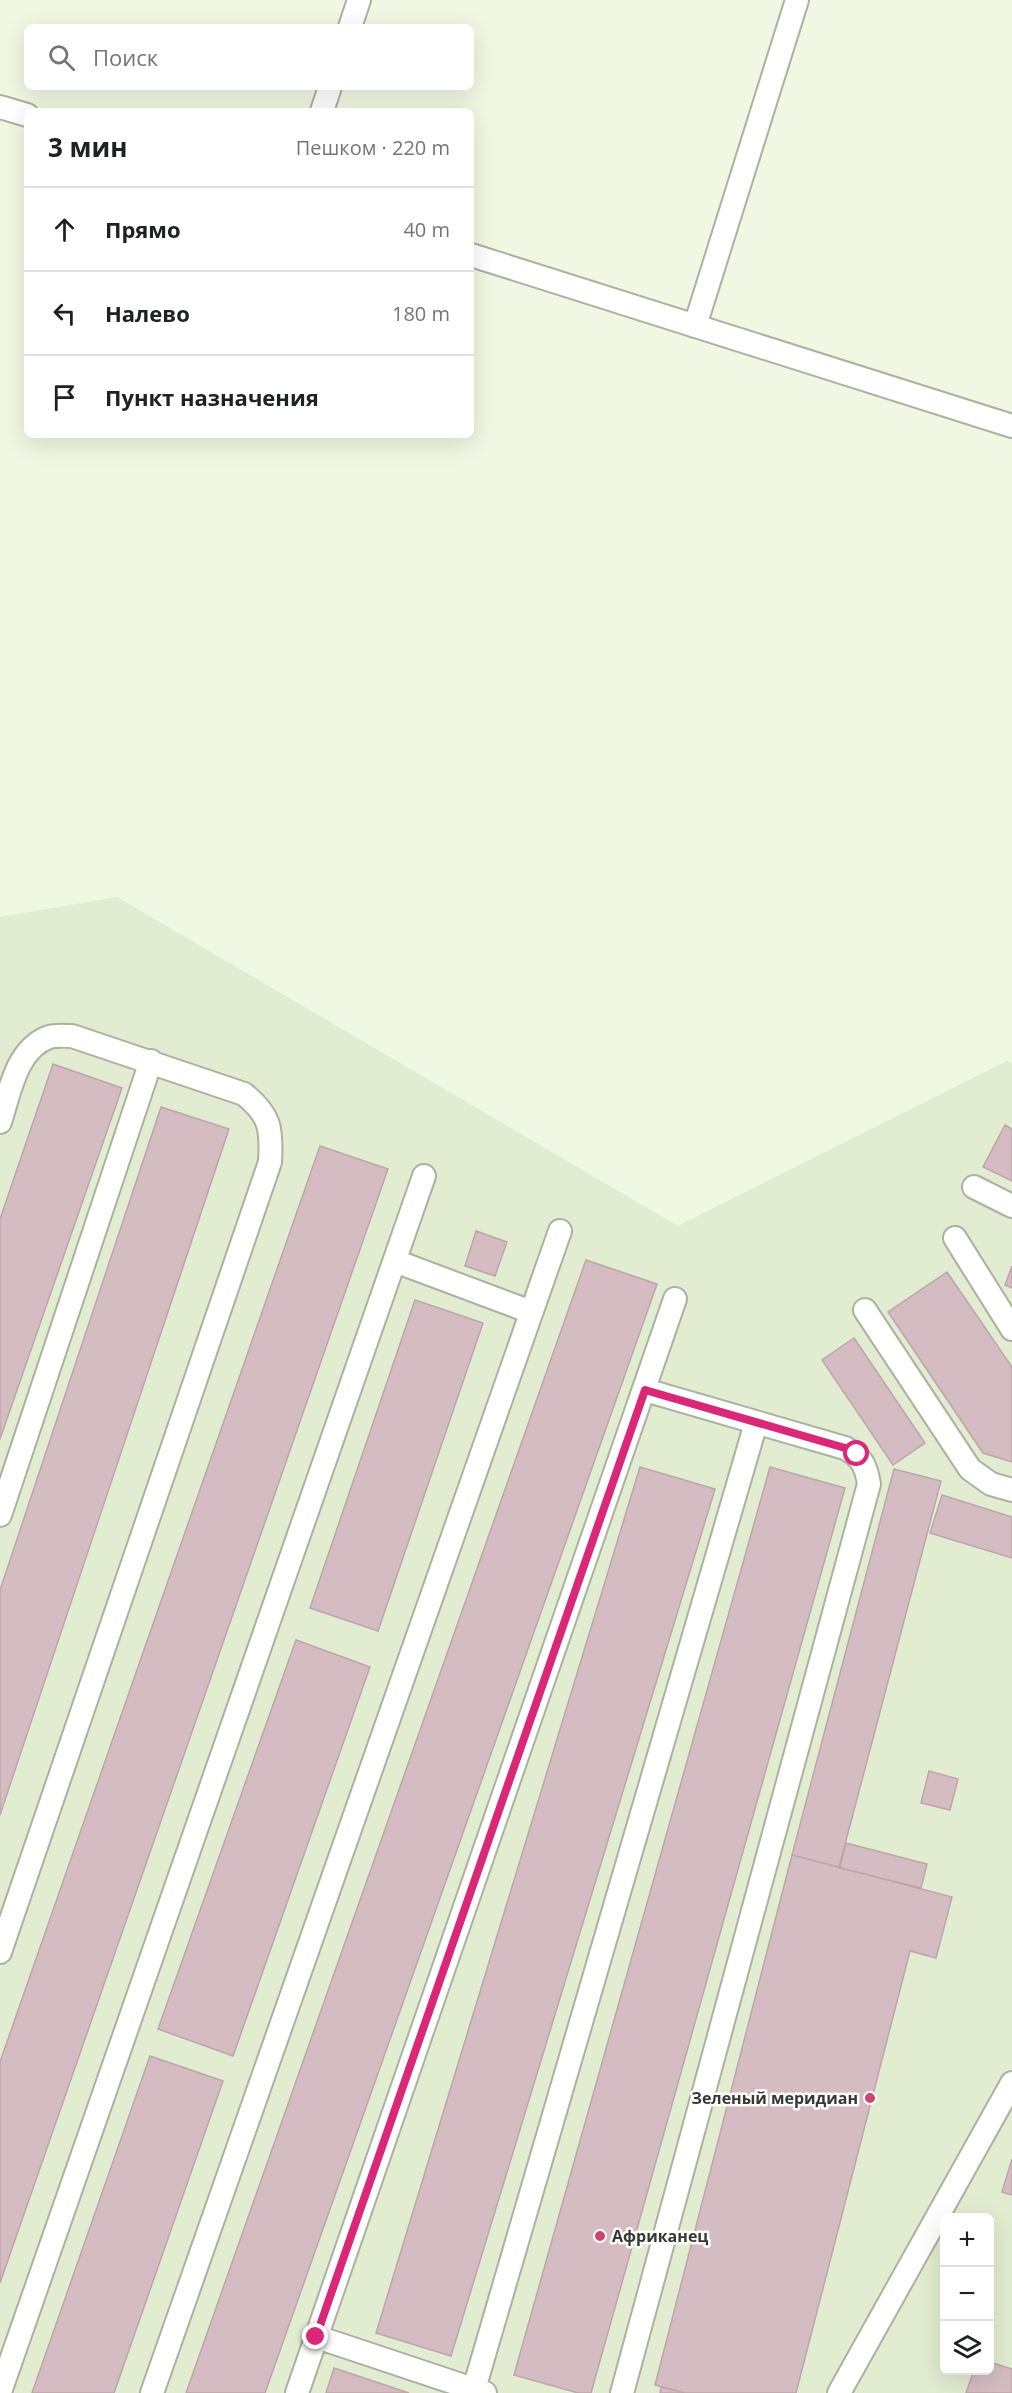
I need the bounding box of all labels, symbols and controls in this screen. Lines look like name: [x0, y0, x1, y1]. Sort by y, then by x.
search box: [24, 24, 474, 90]
icon: search: [45, 41, 78, 74]
text: Поиск: [93, 42, 158, 72]
text: 3 мин: [48, 129, 128, 165]
text: Пешком · 220 m: [296, 134, 450, 161]
icon: ahead: [48, 213, 81, 246]
text: Прямо: [105, 214, 181, 244]
text: 40 m: [403, 216, 450, 243]
icon: left: [48, 297, 81, 330]
text: Налево: [105, 298, 190, 328]
text: 180 m: [392, 300, 450, 327]
icon: arrive: [48, 381, 81, 414]
text: Пункт назначения: [105, 382, 319, 412]
route start: [843, 1440, 869, 1466]
place label: Зеленый меридиан: [692, 2087, 858, 2109]
marker: Зеленый меридиан: [863, 2091, 877, 2105]
map controls: [940, 2213, 994, 2375]
button: +: [940, 2213, 994, 2267]
place label: Африканец: [612, 2225, 708, 2247]
marker: Африканец: [593, 2229, 607, 2243]
button: −: [940, 2267, 994, 2321]
button: layers: [940, 2321, 994, 2375]
route end: [302, 2323, 328, 2349]

